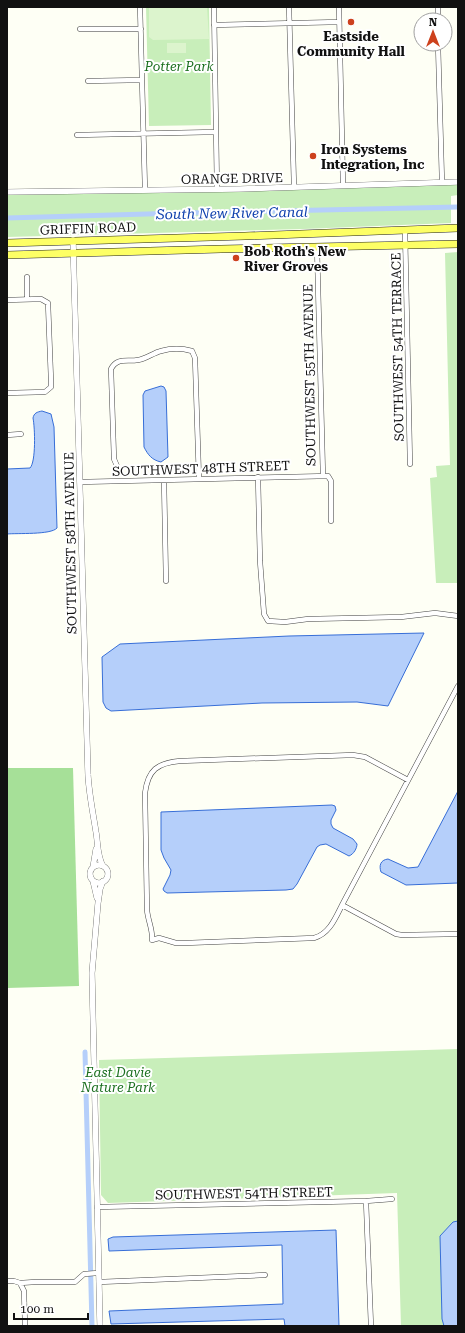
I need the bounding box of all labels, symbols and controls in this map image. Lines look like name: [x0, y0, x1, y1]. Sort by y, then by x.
north arrow: [413, 12, 453, 52]
text: N: [429, 16, 438, 29]
marker: Eastside Community Hall: [346, 17, 356, 27]
place label: Eastside Community Hall: [297, 29, 406, 59]
park label: Potter Park: [144, 59, 214, 74]
place label: Iron Systems Integration, Inc: [321, 142, 425, 172]
marker: Iron Systems Integration, Inc: [308, 151, 318, 161]
street label: ORANGE DRIVE: [181, 170, 283, 187]
water label: South New River Canal: [155, 204, 308, 222]
street label: GRIFFIN ROAD: [40, 219, 136, 238]
place label: Bob Roth's New River Groves: [244, 244, 347, 274]
street label: SOUTHWEST 54TH TERRACE: [388, 252, 407, 442]
marker: Bob Roth's New River Groves: [231, 253, 241, 263]
street label: SOUTHWEST 55TH AVENUE: [300, 284, 319, 466]
street label: SOUTHWEST 58TH AVENUE: [61, 452, 80, 634]
street label: SOUTHWEST 48TH STREET: [112, 458, 290, 479]
park label: East Davie Nature Park: [80, 1065, 156, 1095]
street label: SOUTHWEST 54TH STREET: [155, 1184, 333, 1203]
scale bar: [14, 1295, 88, 1321]
text: 100 m: [20, 1302, 54, 1316]

